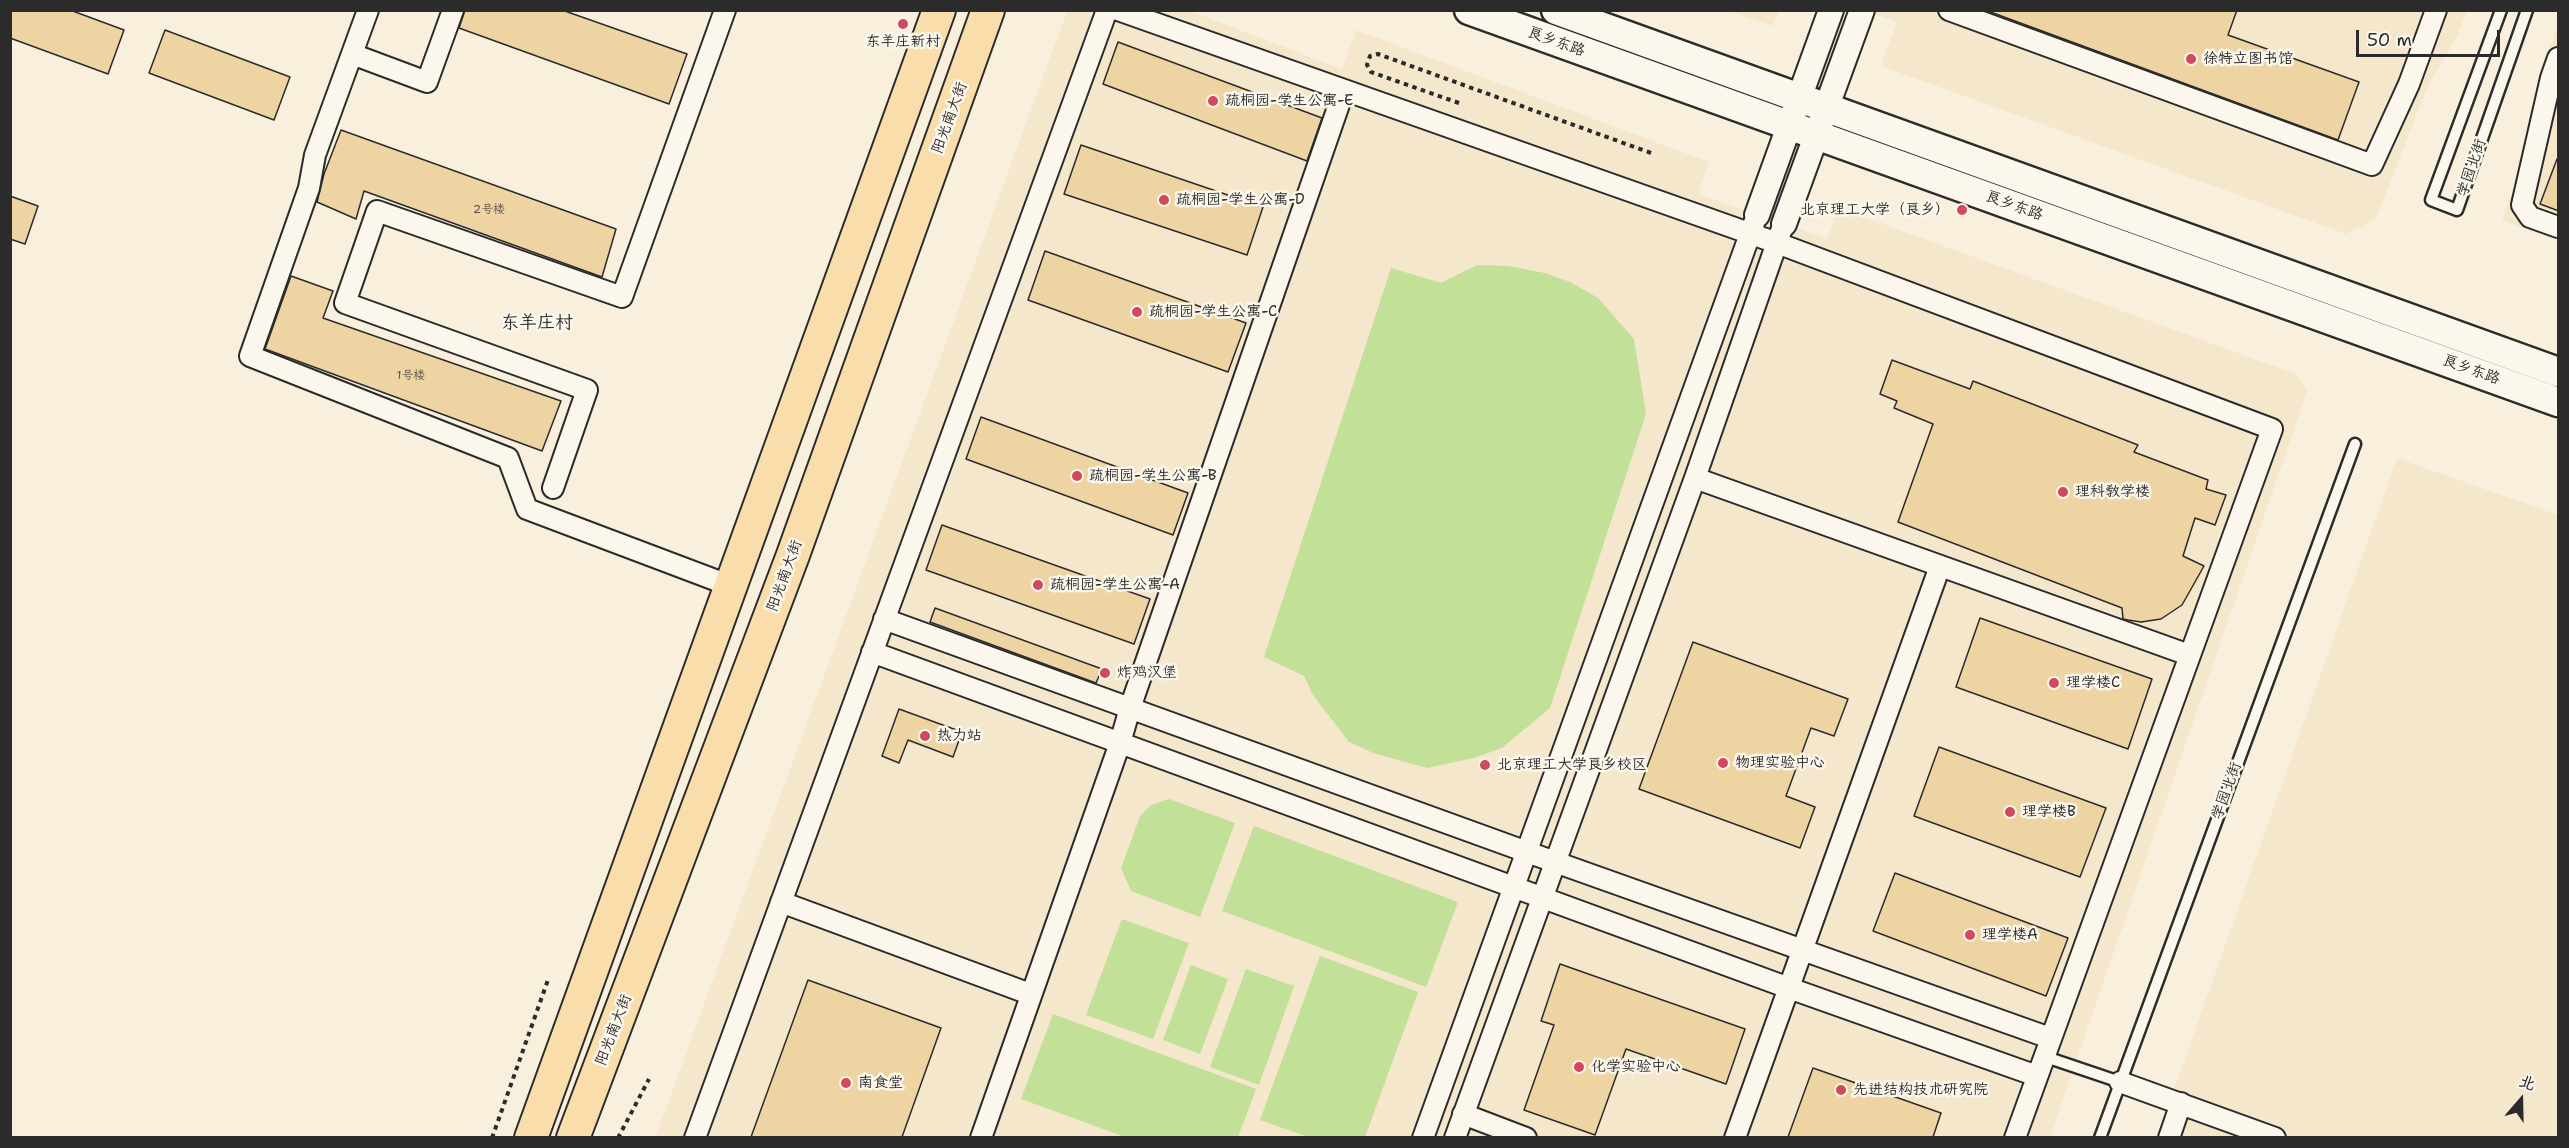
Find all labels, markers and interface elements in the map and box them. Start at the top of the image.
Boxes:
marker: 东羊庄新村 [896,17,910,31]
scale bar [2359,18,2503,56]
street label: 良乡东路 [1525,23,1587,61]
text: 50 m [2367,28,2412,52]
place label: 东羊庄新村 [866,33,940,51]
place label: 徐特立图书馆 [2203,50,2293,68]
marker: 徐特立图书馆 [2184,52,2198,66]
street label: 阳光南大街 [929,80,971,156]
place label: 疏桐园-学生公寓-E [1225,92,1353,110]
marker: 疏桐园-学生公寓-E [1206,94,1220,108]
street label: 学园北街 [2454,137,2490,199]
street label: 良乡东路 [1983,187,2045,225]
place label: 疏桐园-学生公寓-D [1176,191,1305,209]
marker: 疏桐园-学生公寓-D [1157,193,1171,207]
place label: 北京理工大学（良乡） [1800,201,1950,219]
house number: 2号楼 [473,203,505,217]
marker: 北京理工大学（良乡） [1955,203,1969,217]
place label: 疏桐园-学生公寓-C [1149,303,1277,321]
marker: 疏桐园-学生公寓-C [1130,305,1144,319]
district label: 东羊庄村 [501,312,573,334]
street label: 良乡东路 [2440,351,2502,389]
house number: 1号楼 [396,369,426,383]
place label: 疏桐园-学生公寓-B [1089,467,1217,485]
marker: 疏桐园-学生公寓-B [1070,469,1084,483]
place label: 理科教学楼 [2075,483,2150,501]
marker: 理科教学楼 [2056,485,2070,499]
street label: 阳光南大街 [764,538,806,614]
place label: 疏桐园-学生公寓-A [1050,576,1180,594]
marker: 疏桐园-学生公寓-A [1031,578,1045,592]
place label: 炸鸡汉堡 [1117,664,1177,682]
marker: 炸鸡汉堡 [1098,666,1112,680]
place label: 理学楼C [2066,674,2120,692]
marker: 理学楼C [2047,676,2061,690]
place label: 热力站 [937,727,982,745]
marker: 热力站 [918,729,932,743]
place label: 物理实验中心 [1735,754,1825,772]
place label: 北京理工大学良乡校区 [1497,756,1647,774]
marker: 物理实验中心 [1716,756,1730,770]
marker: 北京理工大学良乡校区 [1478,758,1492,772]
street label: 学园北街 [2208,760,2246,822]
place label: 理学楼B [2022,803,2076,821]
marker: 理学楼B [2003,805,2017,819]
place label: 理学楼A [1982,926,2038,944]
marker: 理学楼A [1963,928,1977,942]
street label: 阳光南大街 [592,992,636,1068]
place label: 化学实验中心 [1591,1058,1681,1076]
marker: 化学实验中心 [1572,1060,1586,1074]
north arrow [2491,1070,2551,1130]
text: 北 [2516,1070,2538,1095]
place label: 南食堂 [858,1074,903,1092]
marker: 南食堂 [839,1076,853,1090]
place label: 先进结构技术研究院 [1853,1081,1988,1099]
marker: 先进结构技术研究院 [1834,1083,1848,1097]

